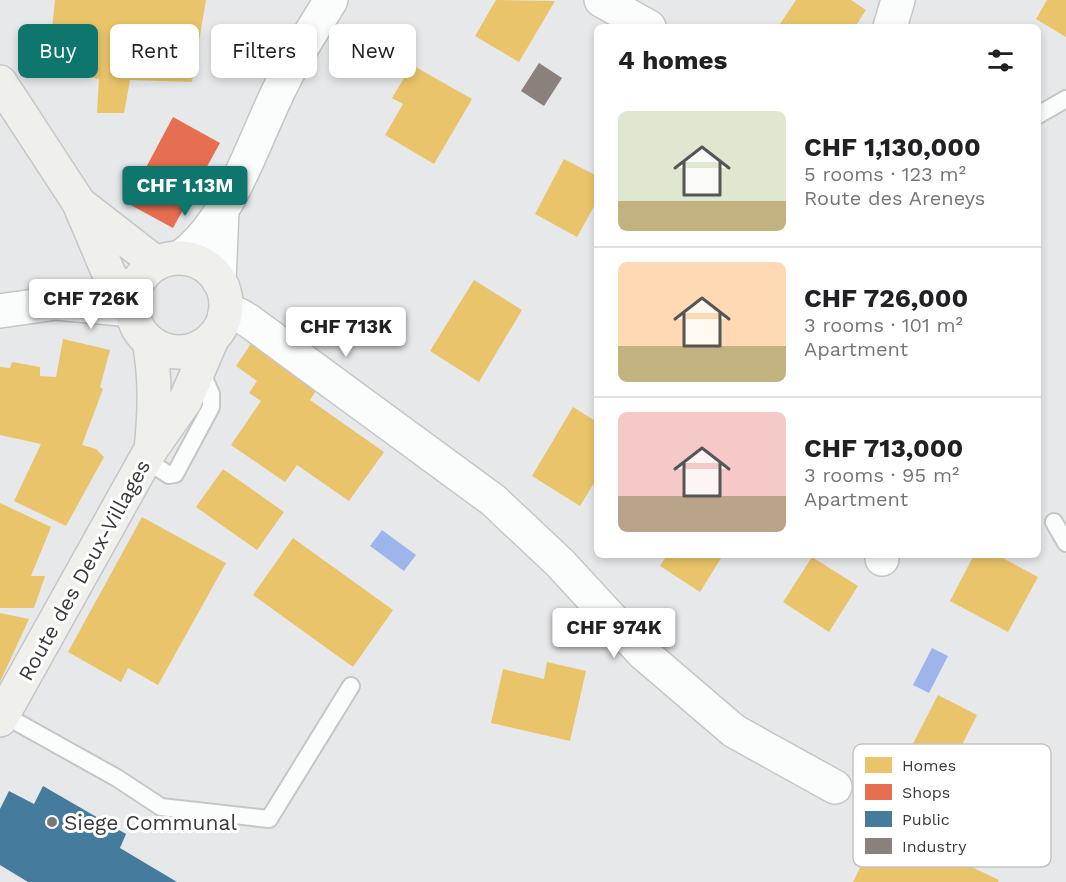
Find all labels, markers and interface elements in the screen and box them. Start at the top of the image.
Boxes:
chip: Buy [18,24,98,78]
chip: Rent [110,24,199,78]
chip: Filters [211,24,317,78]
chip: New [329,24,416,78]
icon: filters [984,44,1017,77]
text: 4 homes [618,45,727,75]
text: CHF 1,130,000 [804,132,981,162]
icon: home [666,135,738,207]
text: 5 rooms · 123 m² [804,162,966,186]
pin: CHF 1.13M [116,166,254,217]
text: CHF 1.13M [136,173,234,197]
text: Route des Areneys [804,186,985,210]
pin: CHF 726K [29,279,153,330]
text: CHF 726,000 [804,283,968,313]
text: CHF 726K [43,286,139,310]
icon: home [666,286,738,358]
pin: CHF 713K [284,307,408,358]
text: 3 rooms · 101 m² [804,313,963,337]
text: CHF 713K [300,314,392,338]
text: Apartment [804,337,908,361]
text: CHF 713,000 [804,433,963,463]
icon: home [666,436,738,508]
street label: Route des Deux-Villages [13,455,155,685]
text: 3 rooms · 95 m² [804,463,959,487]
text: Apartment [804,487,908,511]
pin: CHF 974K [552,608,676,659]
text: CHF 974K [566,615,662,639]
legend [853,744,1051,867]
text: Homes [902,756,956,775]
text: Shops [902,783,950,802]
place label: Siege Communal [64,810,237,835]
text: Public [902,810,950,829]
marker: Siege Communal [45,815,59,829]
text: Industry [902,837,967,856]

